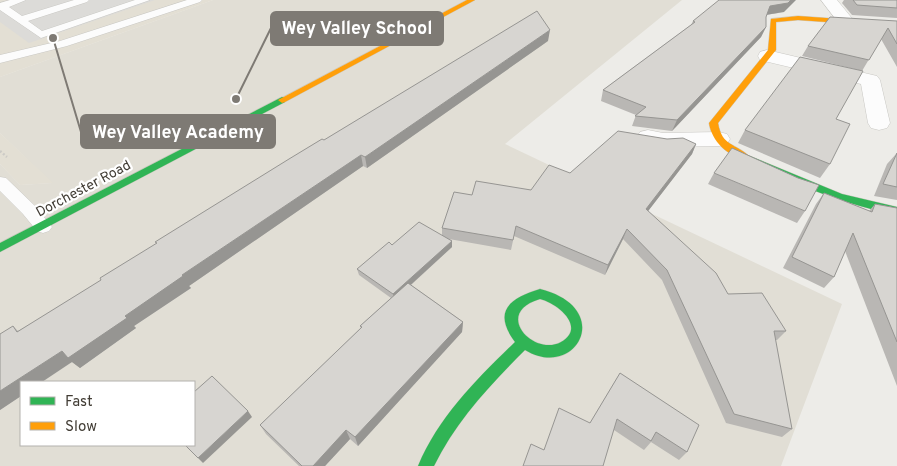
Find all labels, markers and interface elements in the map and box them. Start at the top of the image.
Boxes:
callout: Wey Valley School [271,12,443,45]
text: Wey Valley School [282,18,432,41]
callout: Wey Valley Academy [81,115,275,148]
text: Wey Valley Academy [92,122,264,145]
street label: Dorchester Road [33,157,134,222]
legend [20,381,195,446]
text: Fast [65,393,93,412]
text: Slow [65,418,97,437]

